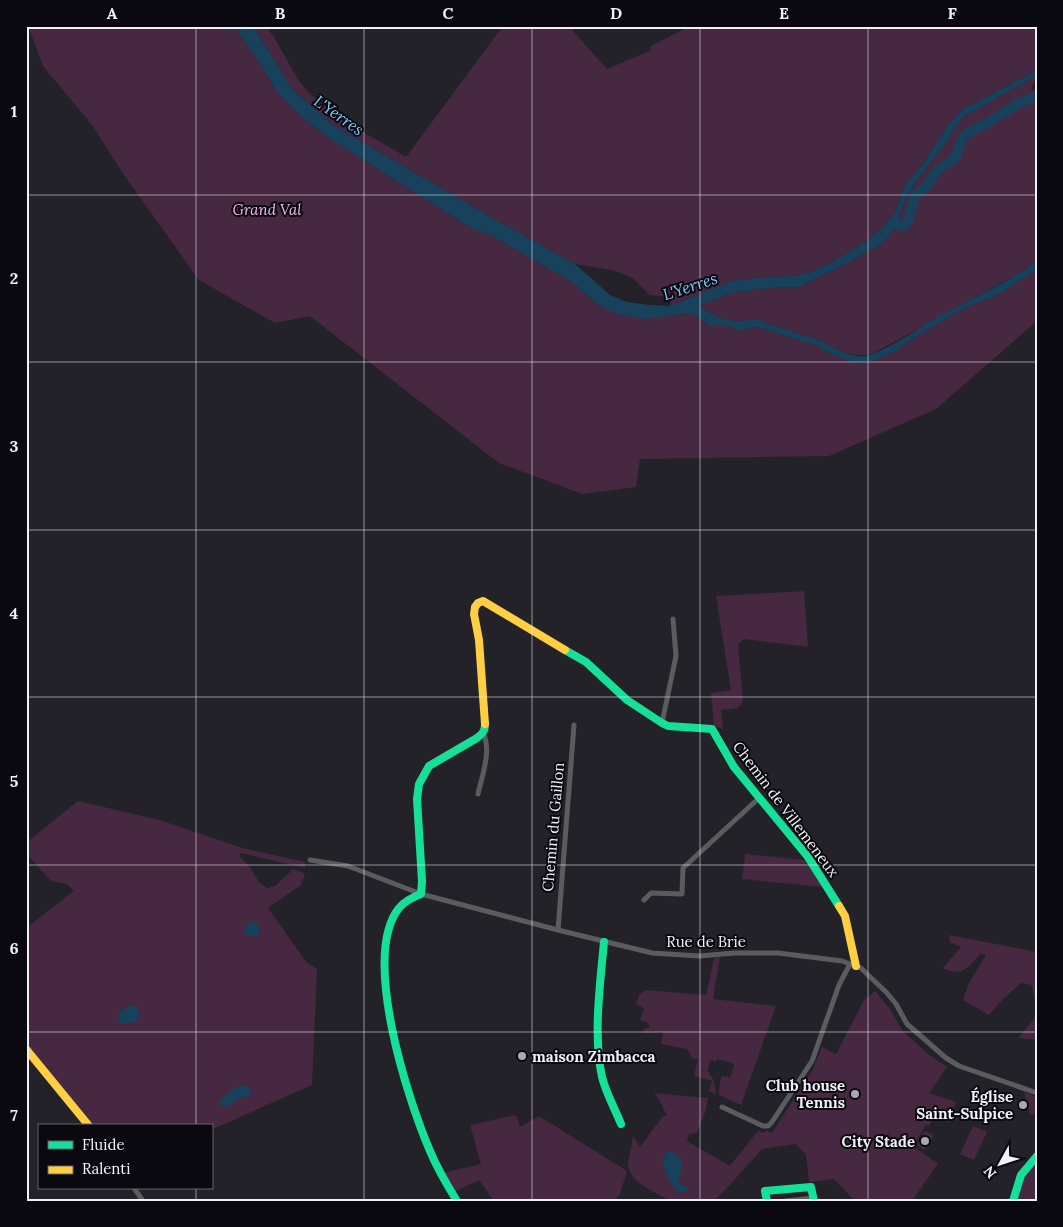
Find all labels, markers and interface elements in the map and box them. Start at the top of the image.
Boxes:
text: A [107,3,118,23]
text: B [275,3,286,23]
text: C [442,3,454,23]
text: D [610,3,622,23]
text: E [779,3,789,23]
text: F [947,3,957,23]
water label: L'Yerres [310,91,368,139]
text: 1 [11,101,17,121]
park label: Grand Val [232,200,302,219]
text: 2 [10,268,18,288]
water label: L'Yerres [660,268,720,304]
text: 3 [10,436,19,456]
text: 4 [10,603,19,623]
street label: Chemin de Villemeneux [729,737,843,881]
street label: Chemin du Gaillon [538,762,568,892]
text: 5 [10,771,19,791]
street label: Rue de Brie [666,932,746,951]
text: 6 [9,938,19,958]
place label: maison Zimbacca [532,1047,655,1066]
marker: maison Zimbacca [516,1050,528,1062]
place label: Club house Tennis [766,1076,845,1112]
place label: Église Saint-Sulpice [916,1087,1013,1123]
marker: Club house Tennis [849,1088,861,1100]
marker: Église Saint-Sulpice [1017,1099,1029,1111]
text: 7 [10,1105,18,1125]
legend [38,1124,212,1190]
place label: City Stade [841,1132,915,1151]
text: Fluide [82,1135,125,1154]
marker: City Stade [919,1135,931,1147]
north arrow [976,1140,1026,1190]
text: Ralenti [82,1159,130,1178]
text: N [980,1162,1000,1182]

